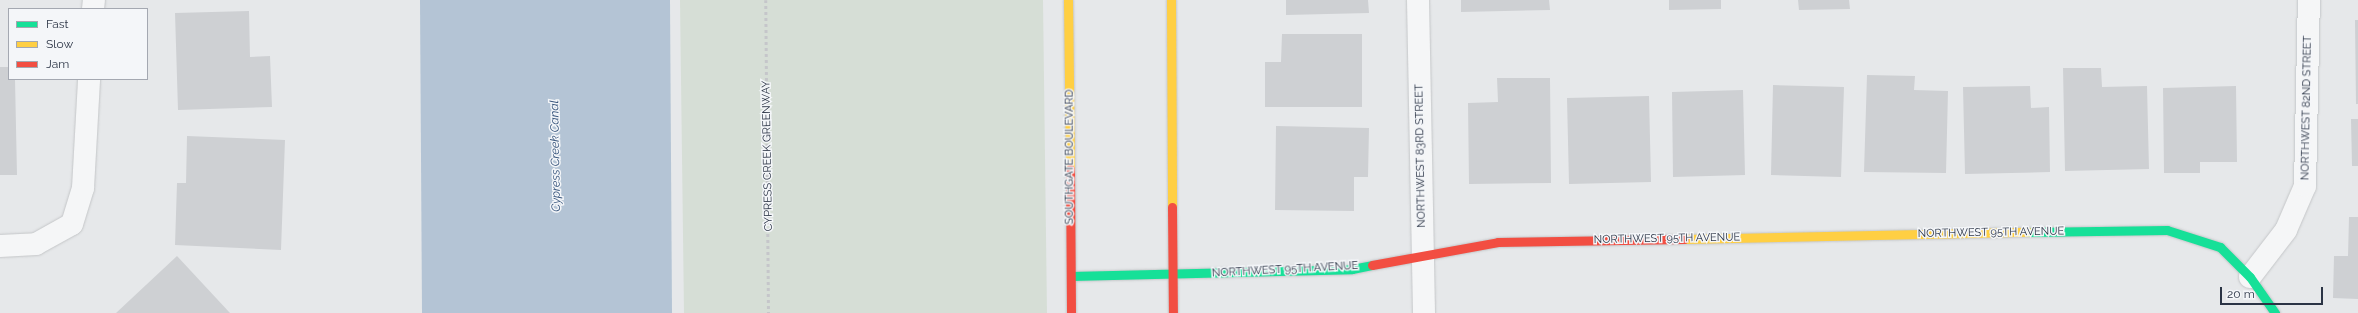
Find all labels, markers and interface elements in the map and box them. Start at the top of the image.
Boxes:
legend [8,8,148,80]
text: Fast [46,17,69,31]
street label: NORTHWEST 82ND STREET [2299,35,2315,181]
text: Slow [46,37,73,51]
text: Jam [46,57,69,71]
street label: CYPRESS CREEK GREENWAY [760,80,776,232]
street label: NORTHWEST 83RD STREET [1413,84,1429,228]
street label: SOUTHGATE BOULEVARD [1063,89,1077,225]
water label: Cypress Creek Canal [548,100,564,212]
street label: NORTHWEST 95TH AVENUE [1917,225,2065,241]
street label: NORTHWEST 95TH AVENUE [1593,231,1741,247]
street label: NORTHWEST 95TH AVENUE [1211,260,1359,280]
scale bar [2222,279,2325,305]
text: 20 m [2227,287,2255,301]

